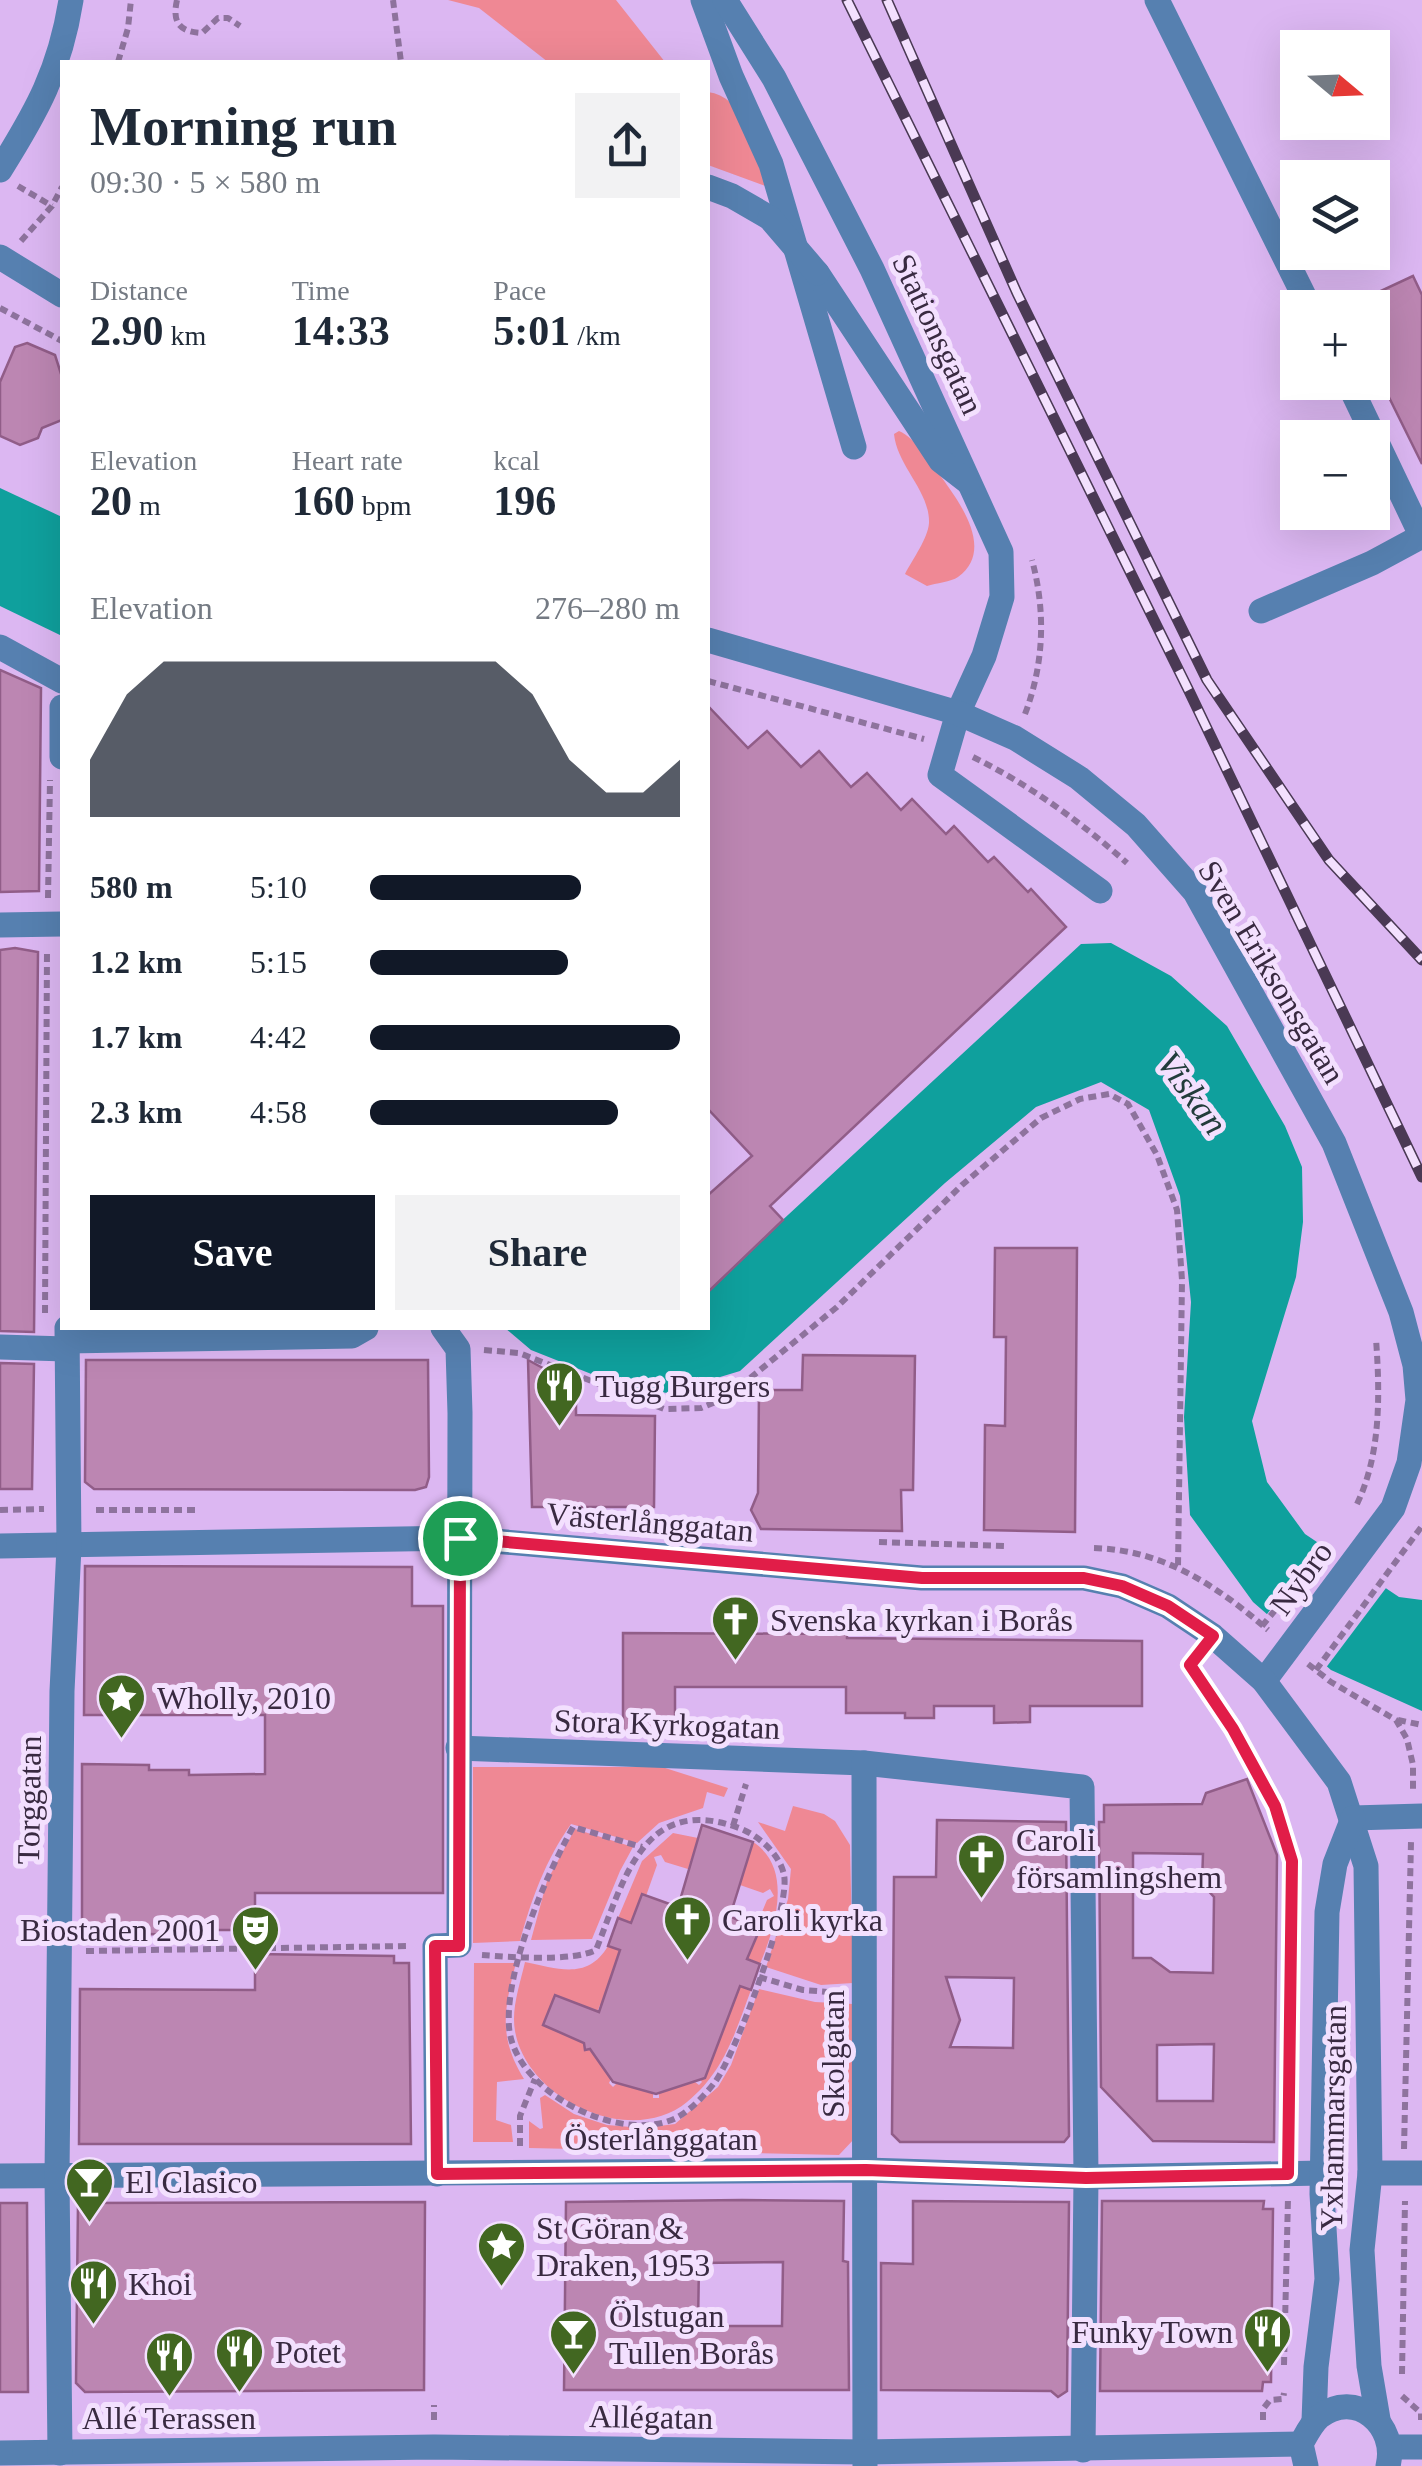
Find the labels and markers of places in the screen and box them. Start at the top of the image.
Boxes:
restaurant icon: Tugg Burgers [534,1360,586,1428]
place label: Tugg Burgers [595,1368,770,1404]
pin [418,1496,503,1581]
church icon: Svenska kyrkan i Borås [709,1594,761,1662]
place label: Svenska kyrkan i Borås [770,1602,1073,1638]
place icon: Wholly, 2010 [96,1672,148,1740]
place label: Wholly, 2010 [157,1680,331,1716]
place label: Caroli församlingshem [1016,1822,1222,1895]
church icon: Caroli församlingshem [955,1832,1007,1900]
church icon: Caroli kyrka [661,1894,713,1962]
place label: Caroli kyrka [722,1902,883,1938]
theatre icon: Biostaden 2001 [229,1904,281,1972]
place label: Biostaden 2001 [20,1912,220,1948]
bar icon: El Clasico [64,2156,116,2224]
place label: El Clasico [125,2164,257,2200]
place label: St Göran & Draken, 1953 [536,2210,710,2283]
place icon: St Göran & Draken, 1953 [475,2220,527,2288]
restaurant icon: Khoi [67,2258,119,2326]
place label: Khoi [128,2266,192,2302]
place label: Ölstugan Tullen Borås [609,2298,774,2371]
restaurant icon: Funky Town [1242,2306,1294,2374]
bar icon: Ölstugan Tullen Borås [548,2308,600,2376]
place label: Funky Town [1071,2314,1233,2350]
restaurant icon: Potet [214,2326,266,2394]
restaurant icon: Allé Terassen [143,2330,195,2398]
place label: Potet [275,2334,341,2370]
place label: Allé Terassen [82,2400,256,2436]

